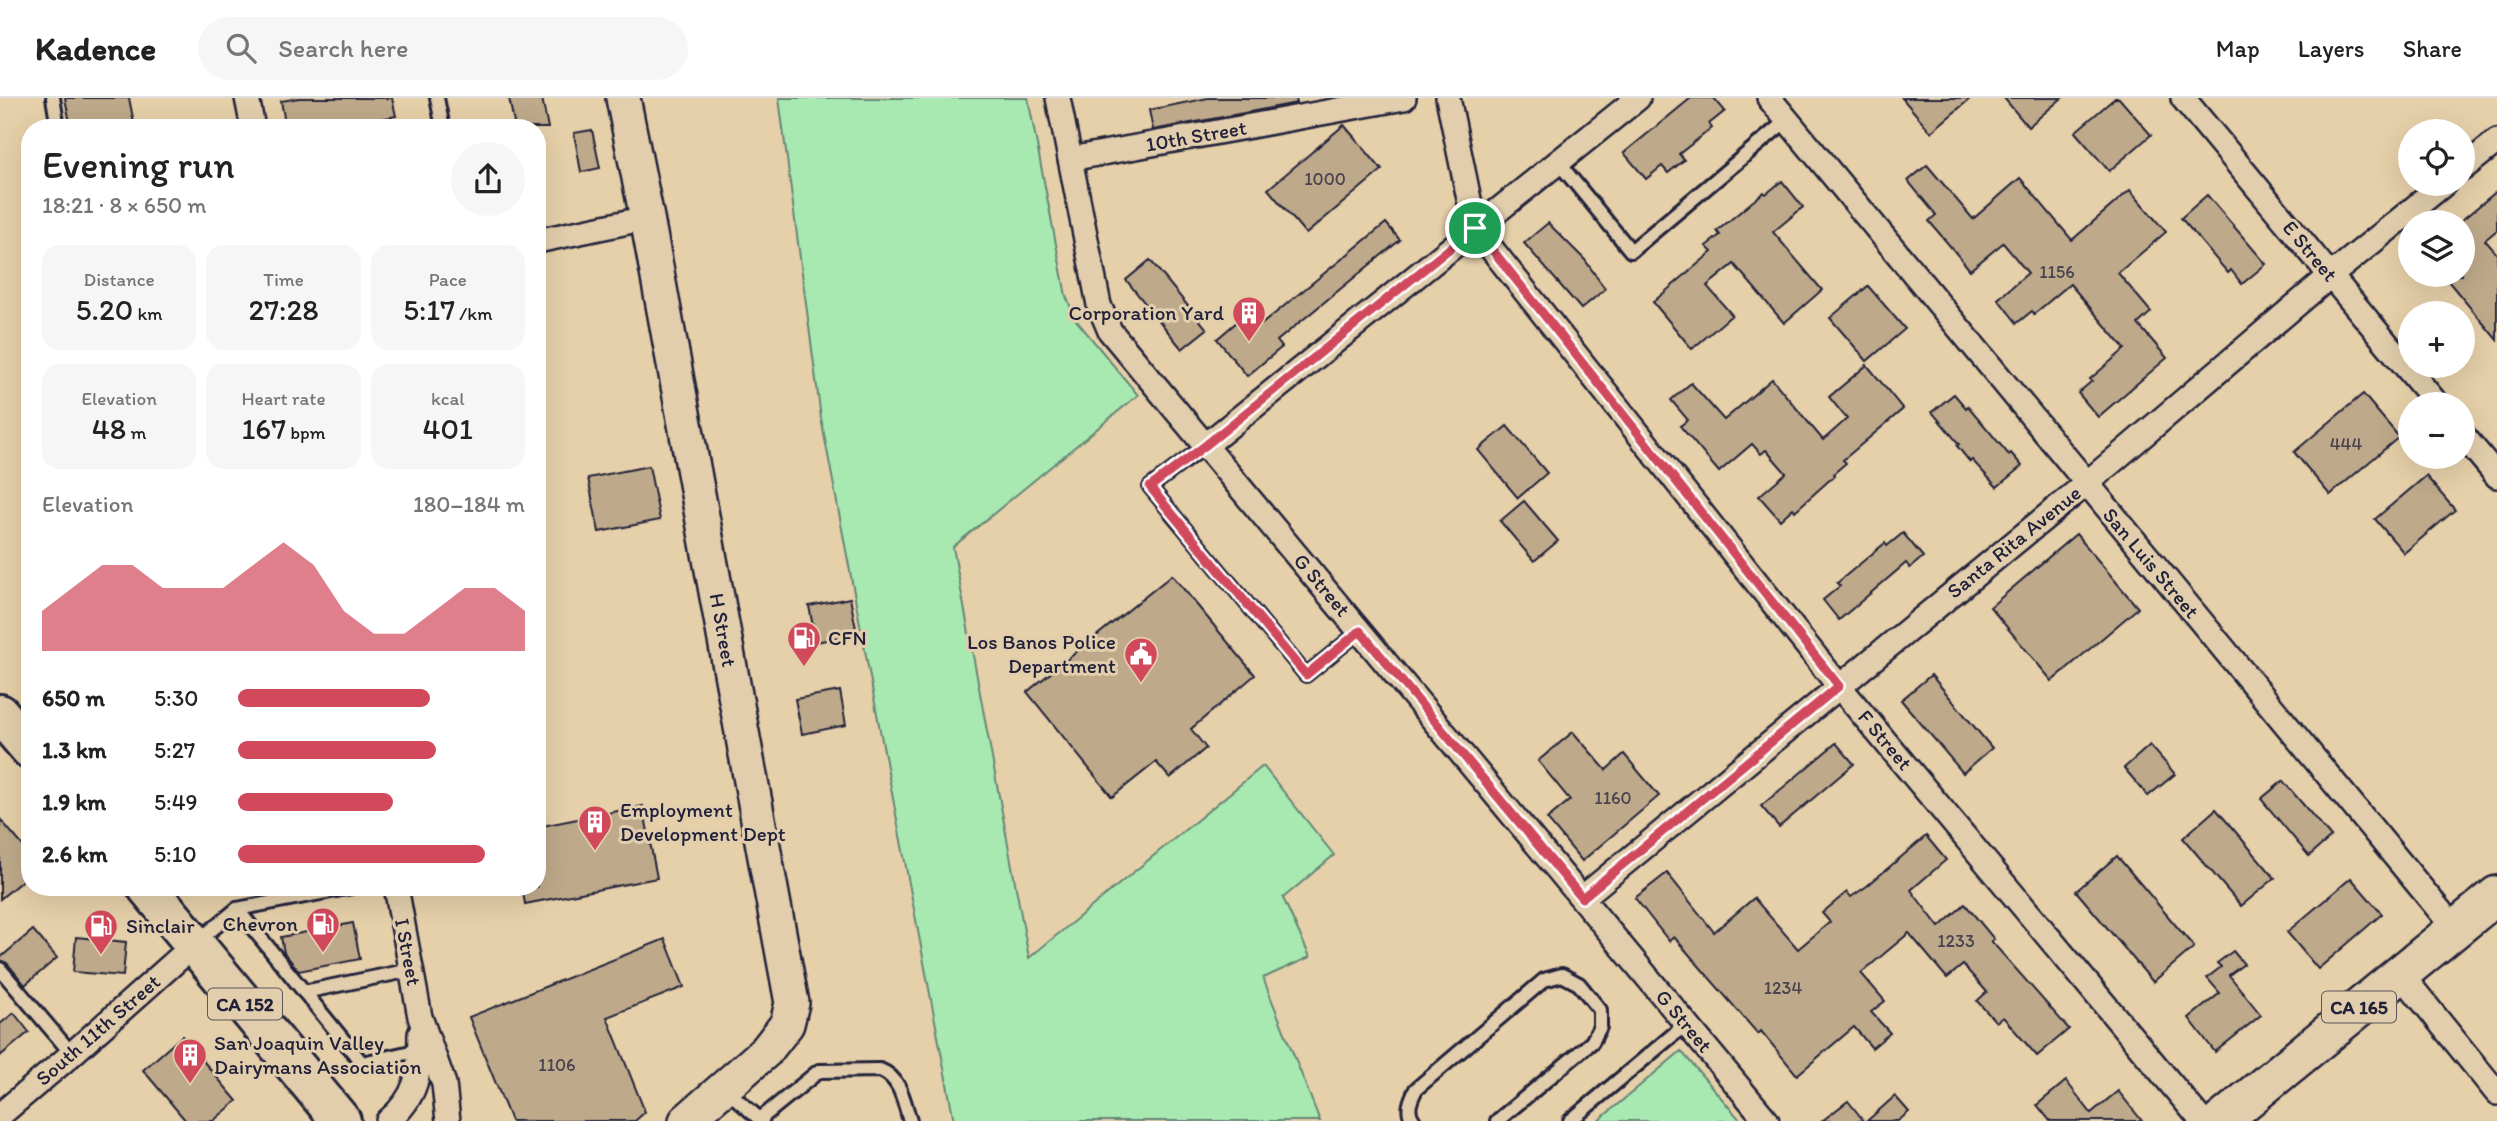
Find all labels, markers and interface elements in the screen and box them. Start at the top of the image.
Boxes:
search box [198,17,688,80]
text: Kadence [35,29,156,68]
icon: search [222,29,260,67]
text: Search here [278,32,409,64]
text: Map [2216,34,2260,63]
text: Layers [2298,34,2365,63]
text: Share [2403,34,2462,63]
street label: 10th Street [1144,114,1248,157]
map controls [2398,119,2475,469]
button: locate [2398,119,2475,196]
text: Evening run [42,142,235,188]
button: share [451,142,525,216]
house number: 1000 [1304,168,1346,190]
text: 18:21 · 8 × 650 m [42,191,207,219]
pin [1445,198,1505,258]
icon: arrive [1456,209,1494,247]
button: layers [2398,210,2475,287]
street label: E Street [2278,215,2343,286]
house number: 1156 [2039,261,2075,283]
text: Distance [84,268,155,291]
text: Time [263,268,304,291]
text: Pace [429,268,467,291]
text: 5.20 [76,291,133,328]
text: 27:28 [248,291,319,328]
text: 5:17 [403,291,455,328]
building icon: Corporation Yard [1230,294,1268,343]
place label: Corporation Yard [1069,300,1224,325]
button: + [2398,301,2475,378]
text: km [133,302,163,325]
text: /km [455,302,492,325]
text: Elevation [81,387,157,410]
text: Heart rate [241,387,326,410]
text: kcal [431,387,465,410]
button: − [2398,392,2475,469]
text: 48 [92,410,126,447]
text: 167 [241,410,286,447]
text: 401 [423,410,473,447]
text: m [126,421,147,444]
text: bpm [286,421,326,444]
house number: 444 [2330,433,2362,455]
street label: Santa Rita Avenue [1942,480,2086,603]
text: Elevation [42,490,133,518]
text: 180–184 m [413,490,525,518]
street label: San Luis Street [2098,502,2205,623]
street label: G Street [1289,548,1356,621]
street label: H Street [705,591,742,669]
fuel station icon: CFN [785,619,823,668]
place label: CFN [828,625,867,650]
place label: Los Banos Police Department [967,629,1116,678]
public building icon: Los Banos Police Department [1122,635,1160,684]
text: 650 m [42,684,105,712]
text: 5:30 [154,684,198,712]
street label: F Street [1853,704,1918,775]
text: 1.3 km [42,736,106,764]
text: 5:27 [154,736,195,764]
house number: 1160 [1594,787,1632,809]
text: 1.9 km [42,788,106,816]
text: 5:49 [154,788,198,816]
place label: Employment Development Dept [620,797,786,846]
building icon: Employment Development Dept [576,803,614,852]
text: 2.6 km [42,840,108,868]
text: 5:10 [154,840,197,868]
fuel station icon: Chevron [304,905,342,954]
fuel station icon: Sinclair [82,907,120,956]
place label: Chevron [223,911,298,936]
place label: Sinclair [126,913,195,938]
street label: I Street [390,916,427,988]
house number: 1233 [1937,930,1975,952]
street label: South 11th Street [30,969,165,1090]
house number: 1234 [1764,977,1802,999]
street label: G Street [1651,984,1718,1057]
road number: CA 152 [208,988,282,1020]
road number: CA 165 [2322,992,2396,1023]
place label: San Joaquin Valley Dairymans Association [214,1030,422,1079]
building icon: San Joaquin Valley Dairymans Association [171,1036,209,1085]
house number: 1106 [538,1054,576,1076]

